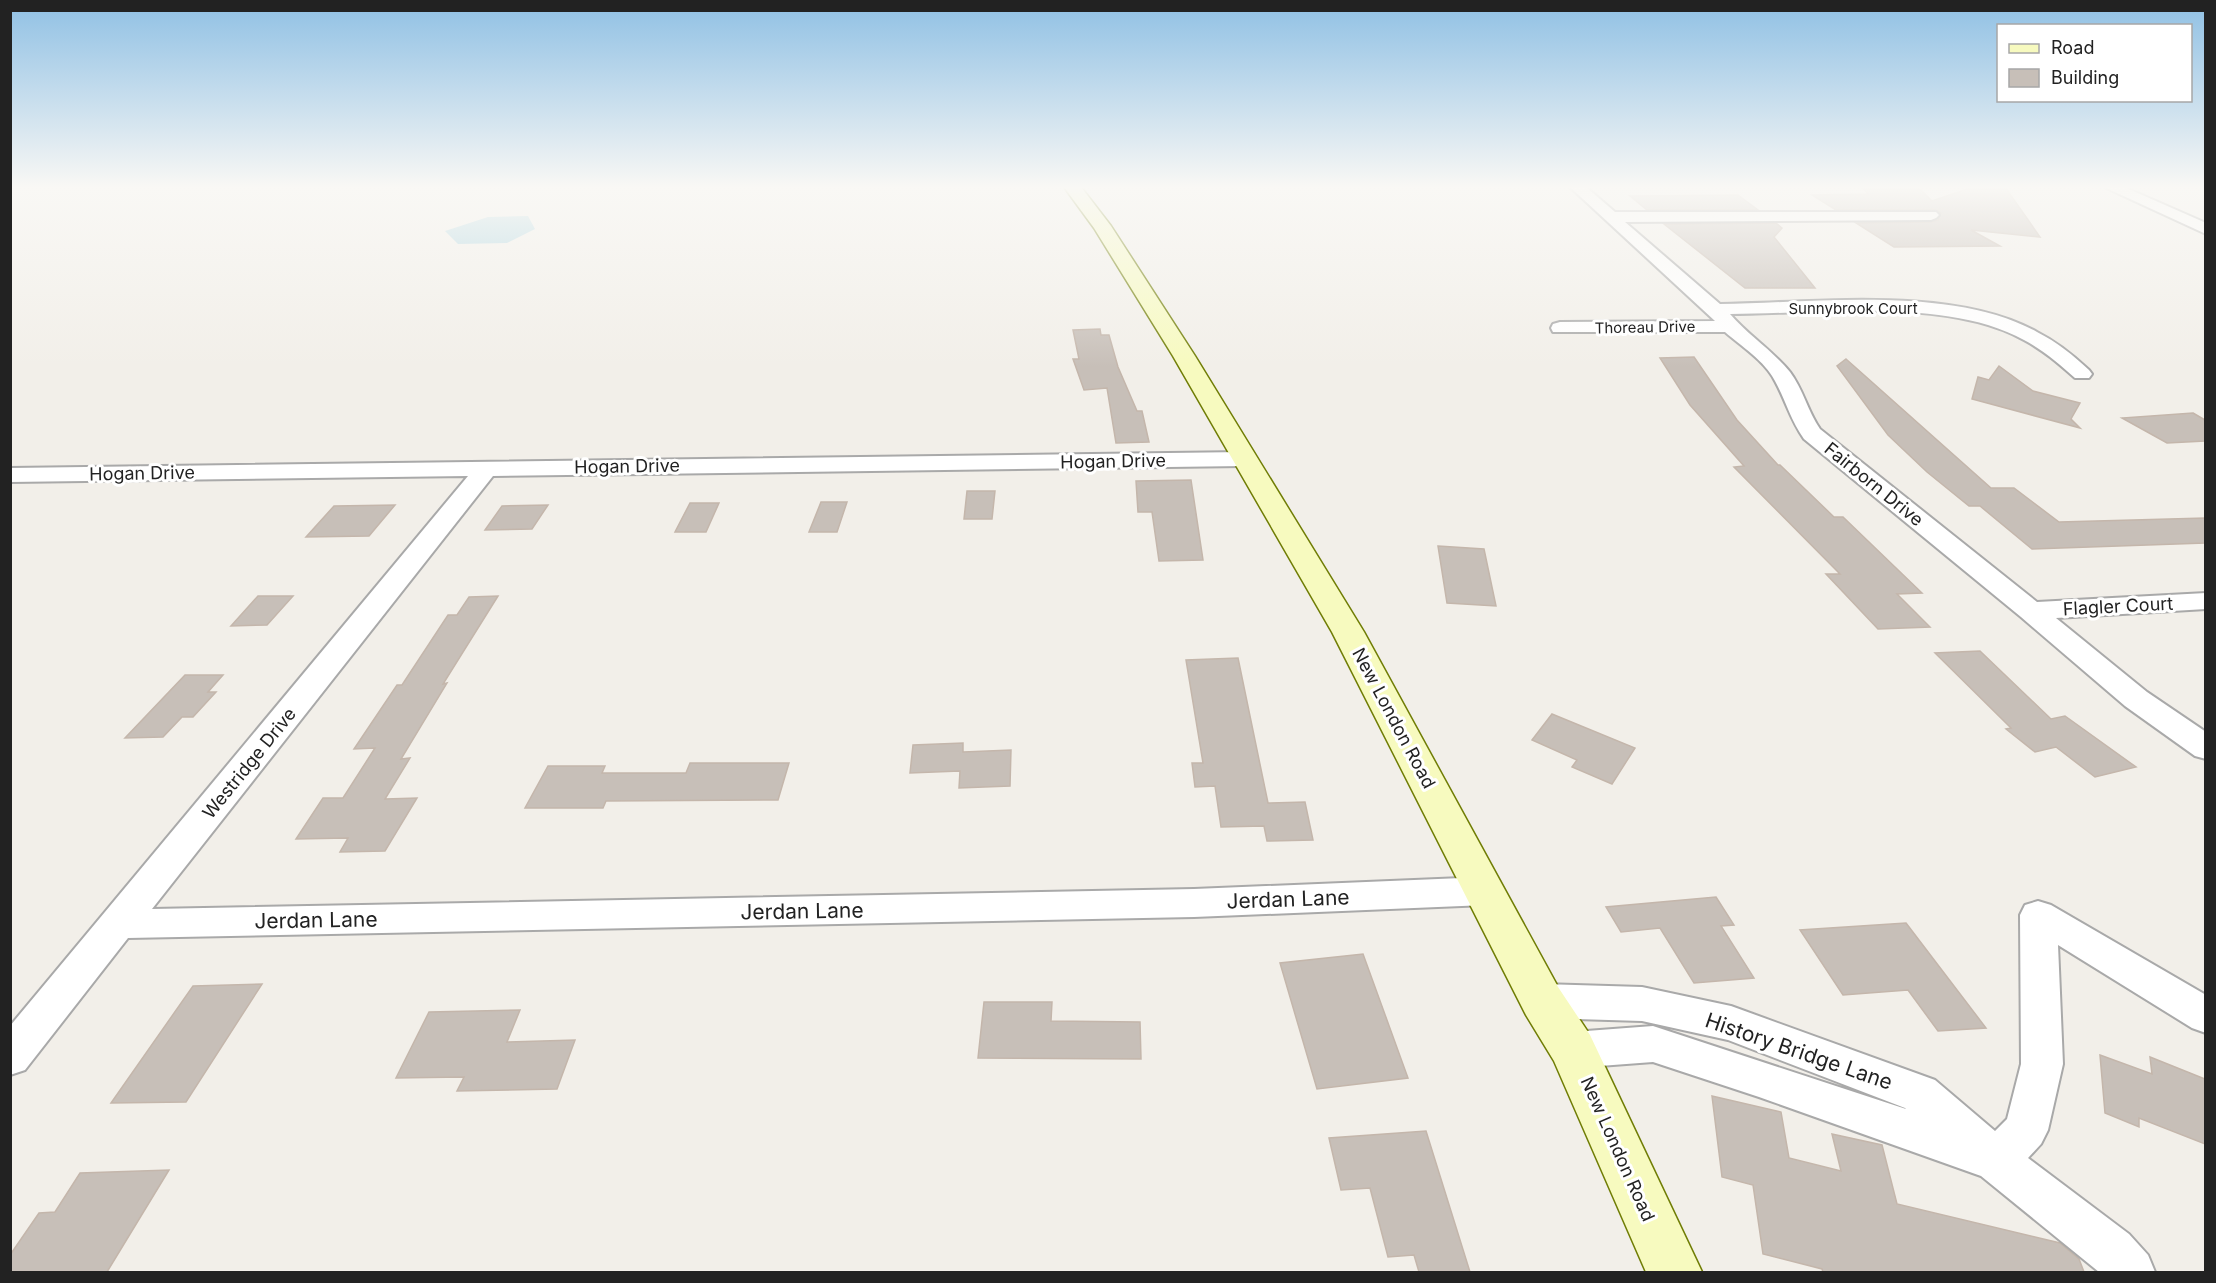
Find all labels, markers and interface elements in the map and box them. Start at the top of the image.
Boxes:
legend [1997,24,2192,102]
text: Road [2051,37,2094,58]
text: Building [2051,67,2119,88]
street label: Sunnybrook Court [1788,299,1918,318]
street label: Thoreau Drive [1595,317,1695,337]
street label: Fairborn Drive [1820,438,1928,530]
street label: Hogan Drive [1060,450,1166,472]
street label: Hogan Drive [574,455,680,477]
street label: Hogan Drive [89,462,195,484]
street label: Flagler Court [2062,593,2174,619]
street label: New London Road [1348,644,1440,792]
street label: Westridge Drive [198,703,300,823]
street label: Jerdan Lane [1226,884,1350,914]
street label: Jerdan Lane [740,897,864,925]
street label: Jerdan Lane [254,906,378,934]
street label: History Bridge Lane [1702,1007,1896,1095]
street label: New London Road [1577,1073,1659,1225]

